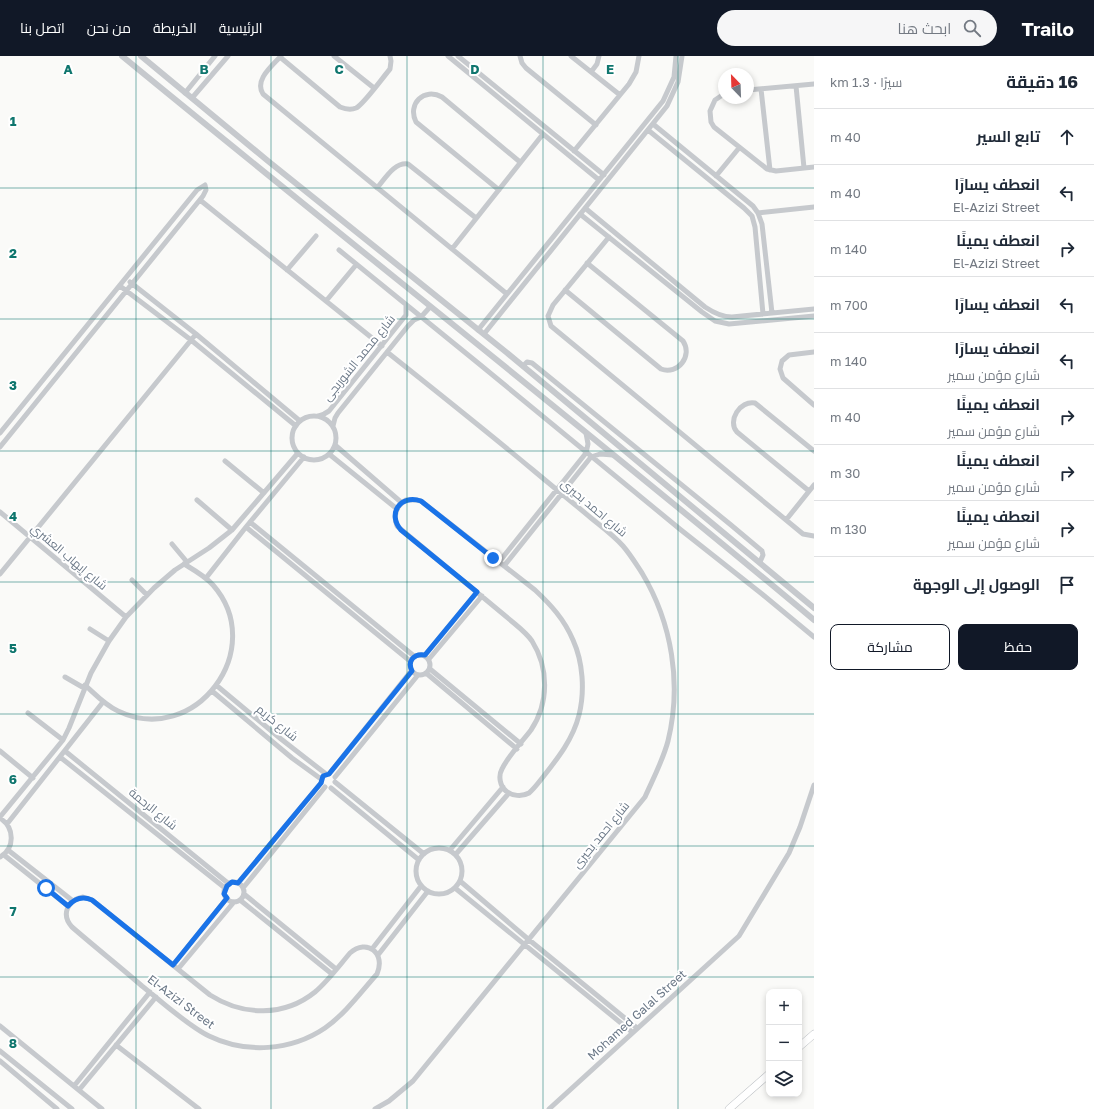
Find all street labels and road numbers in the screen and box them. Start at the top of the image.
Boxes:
street label: شارع محمد الشوربجى [319,311,399,404]
street label: شارع احمد بحيرى [557,476,631,541]
street label: شارع إيهاب العشري [26,520,111,595]
street label: شارع كريم [253,701,301,745]
street label: شارع الرحمة [125,785,181,834]
street label: شارع احمد بحيرى [569,798,633,872]
street label: Mohamed Galal Street [584,966,689,1063]
street label: El-Azizi Street [145,971,218,1032]

